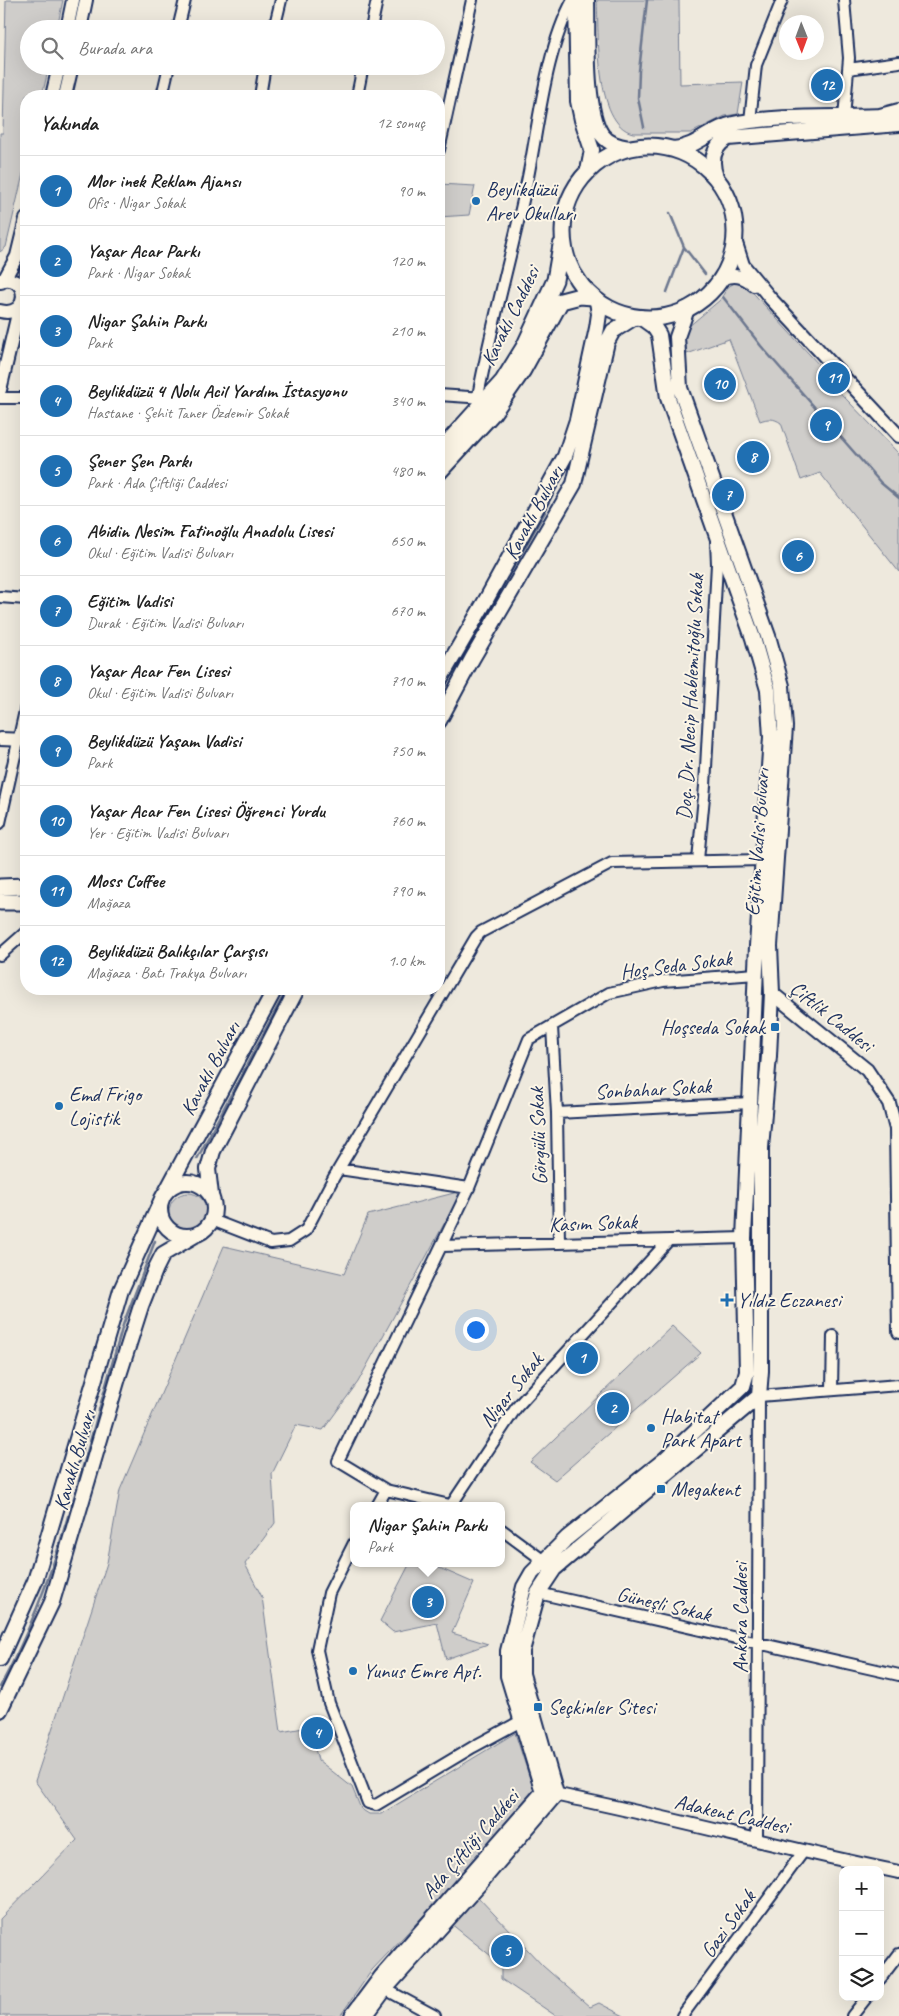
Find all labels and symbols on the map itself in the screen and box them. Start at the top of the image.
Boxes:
north arrow [779,15,824,60]
pin: 12 [811,66,843,104]
place label: Beylikdüzü Arev Okulları [486,176,577,226]
marker: Beylikdüzü Arev Okulları [470,195,482,207]
street label: Kavaklı Caddesi [475,259,547,370]
pin: 11 [818,359,850,397]
pin: 10 [704,365,736,403]
pin: 9 [810,406,842,444]
pin: 8 [737,438,769,476]
street label: Kavaklı Bulvarı [497,459,569,564]
pin: 7 [712,476,744,514]
pin: 6 [782,537,814,575]
street label: Doç. Dr. Necip Hablemitoğlu Sokak [671,572,709,821]
street label: Eğitim Vadisi Bulvarı [739,766,775,917]
street label: Hoş Seda Sokak [619,945,734,985]
street label: Çiftlik Caddesi [785,975,881,1059]
place label: Hoşseda Sokak [661,1014,767,1040]
street label: Kavaklı Bulvarı [174,1015,246,1120]
marker: Hoşseda Sokak [769,1021,781,1033]
street label: Sonbahar Sokak [594,1073,713,1105]
place label: Emd Frigo Lojistik [69,1081,144,1131]
street label: Görgülü Sokak [523,1085,553,1185]
marker: Emd Frigo Lojistik [53,1100,65,1112]
street label: Kasım Sokak [549,1208,639,1238]
place label: Yıldız Eczanesi [737,1287,844,1313]
marker: Yıldız Eczanesi [721,1294,733,1306]
your location [463,1317,489,1343]
pin: 1 [566,1339,598,1377]
street label: Nigar Sokak [473,1346,550,1432]
pin: 2 [597,1389,629,1427]
place label: Habitat Park Apart [661,1403,743,1453]
street label: Kavaklı Bulvarı [47,1406,101,1513]
marker: Habitat Park Apart [645,1422,657,1434]
place label: Megakent [671,1476,742,1502]
marker: Megakent [655,1483,667,1495]
street label: Ankara Caddesi [727,1560,753,1673]
street label: Güneşli Sokak [615,1581,715,1628]
pin: 3 [412,1583,444,1621]
place label: Yunus Emre Apt. [363,1658,482,1684]
marker: Yunus Emre Apt. [347,1665,359,1677]
place label: Seçkinler Sitesi [548,1694,658,1720]
marker: Seçkinler Sitesi [532,1701,544,1713]
pin: 4 [301,1714,333,1752]
street label: Ada Çiftliği Caddesi [416,1782,526,1904]
street label: Adakent Caddesi [672,1788,795,1841]
street label: Gazi Sokak [695,1884,762,1963]
pin: 5 [491,1932,523,1970]

